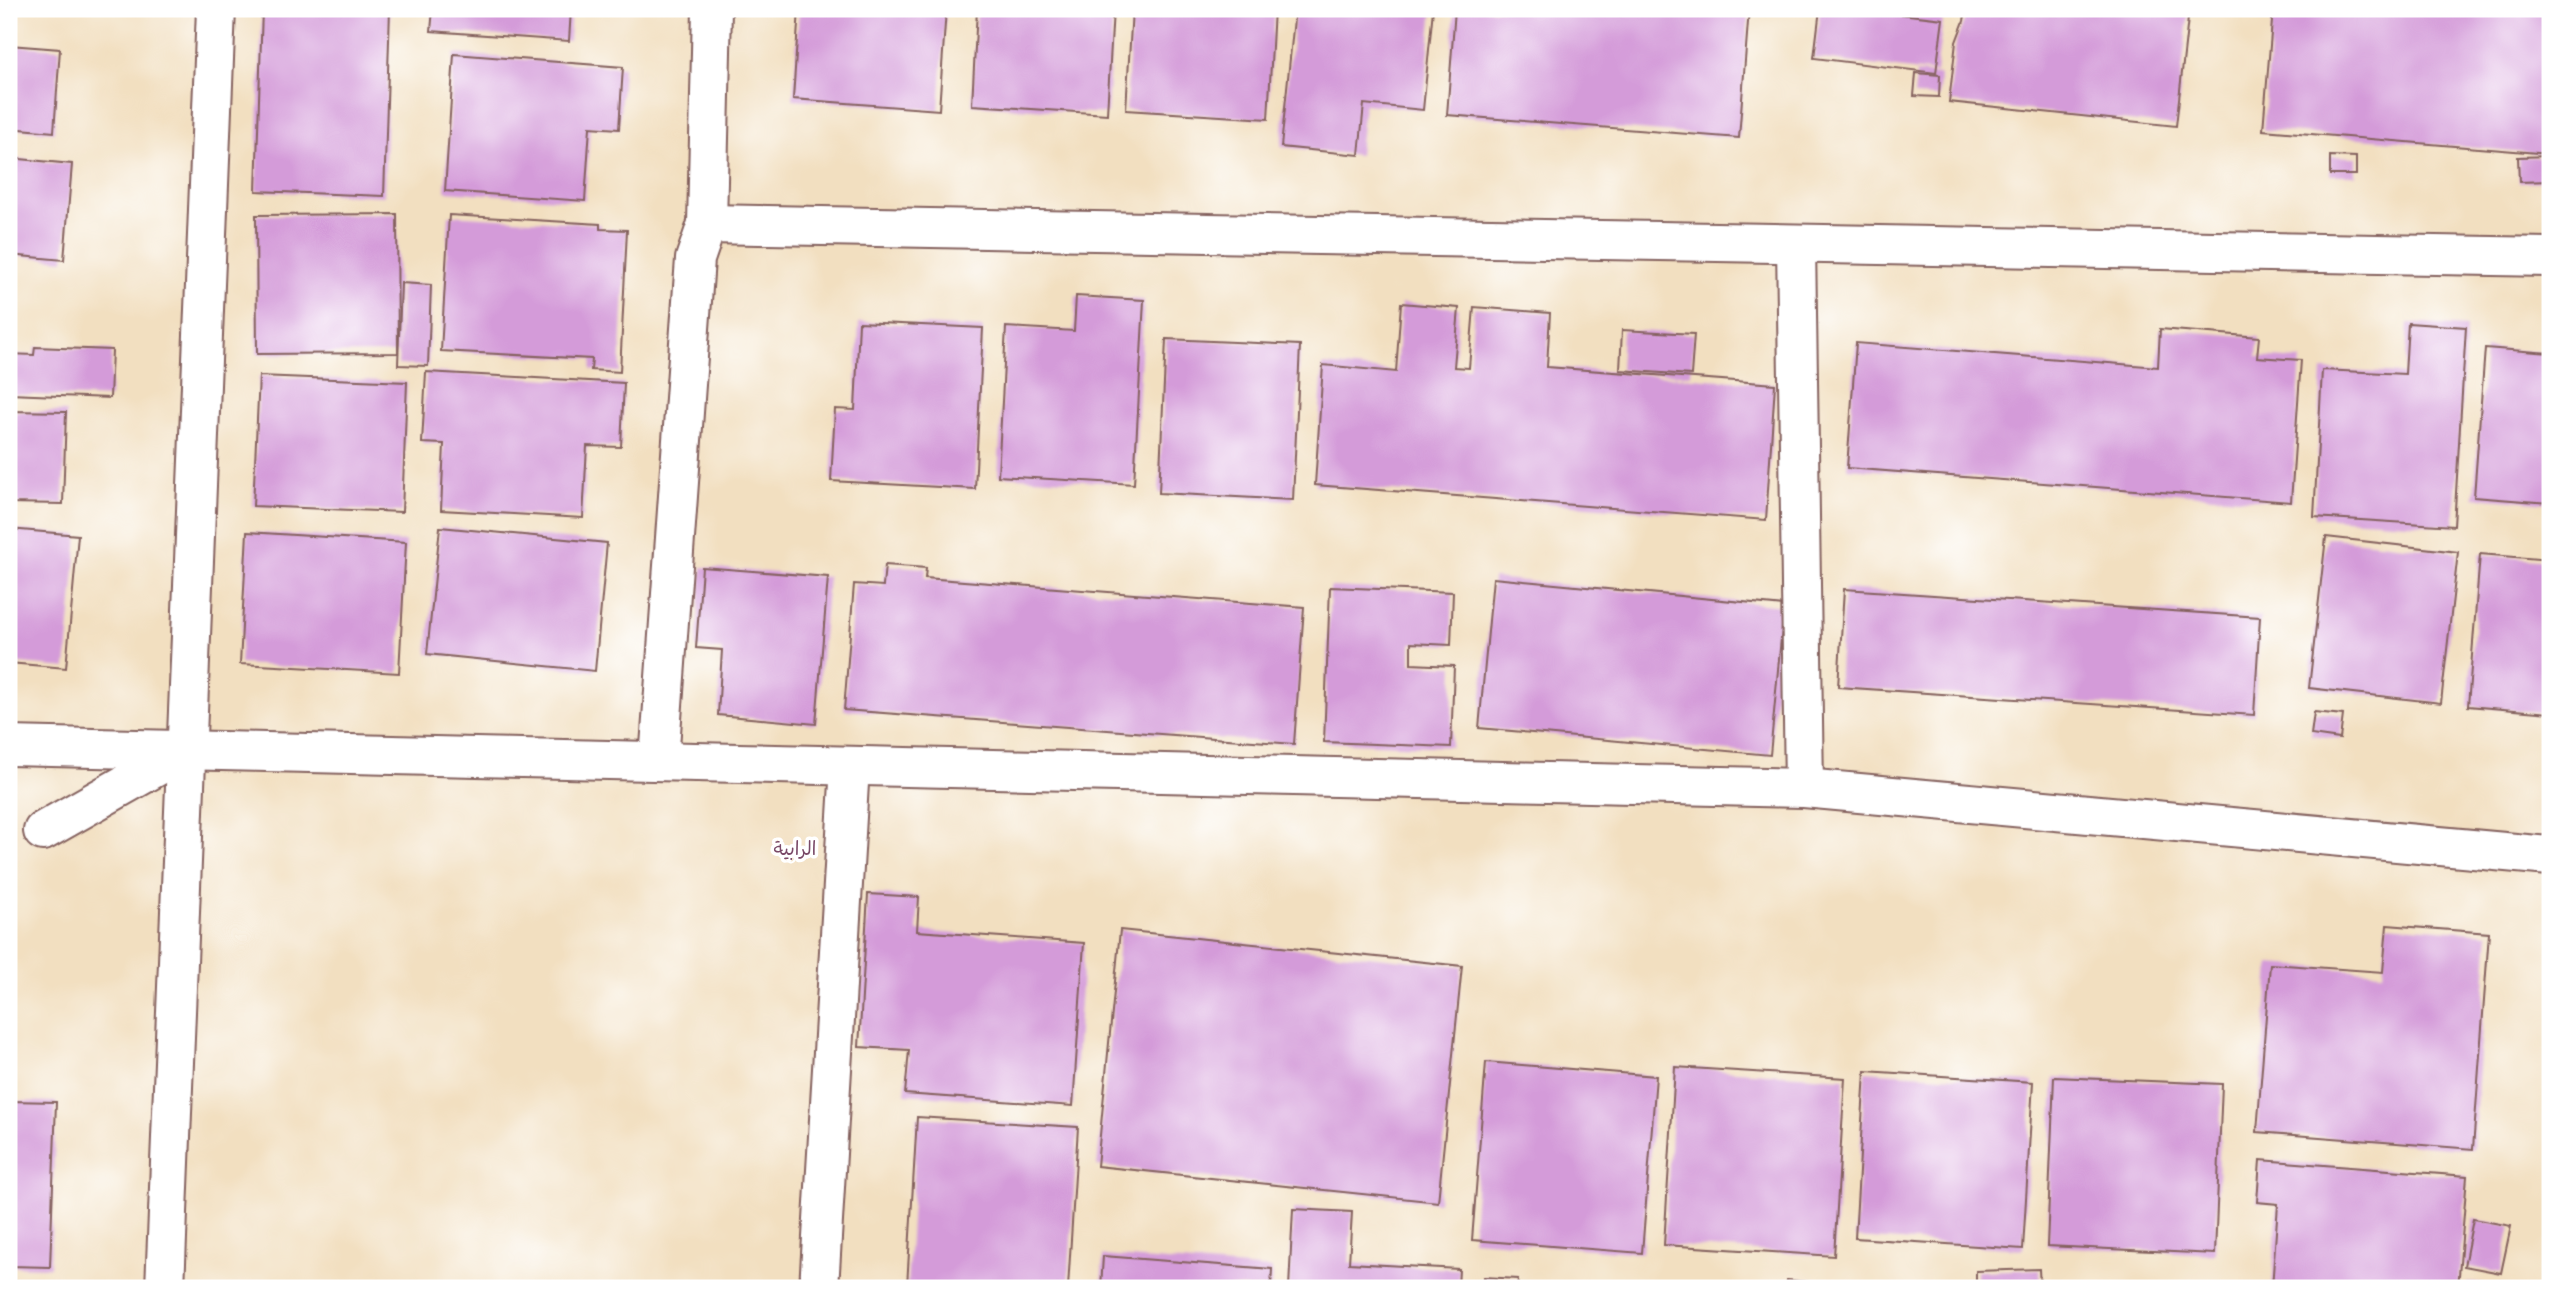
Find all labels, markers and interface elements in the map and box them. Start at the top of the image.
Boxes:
district label: الرابية [774,837,816,861]

